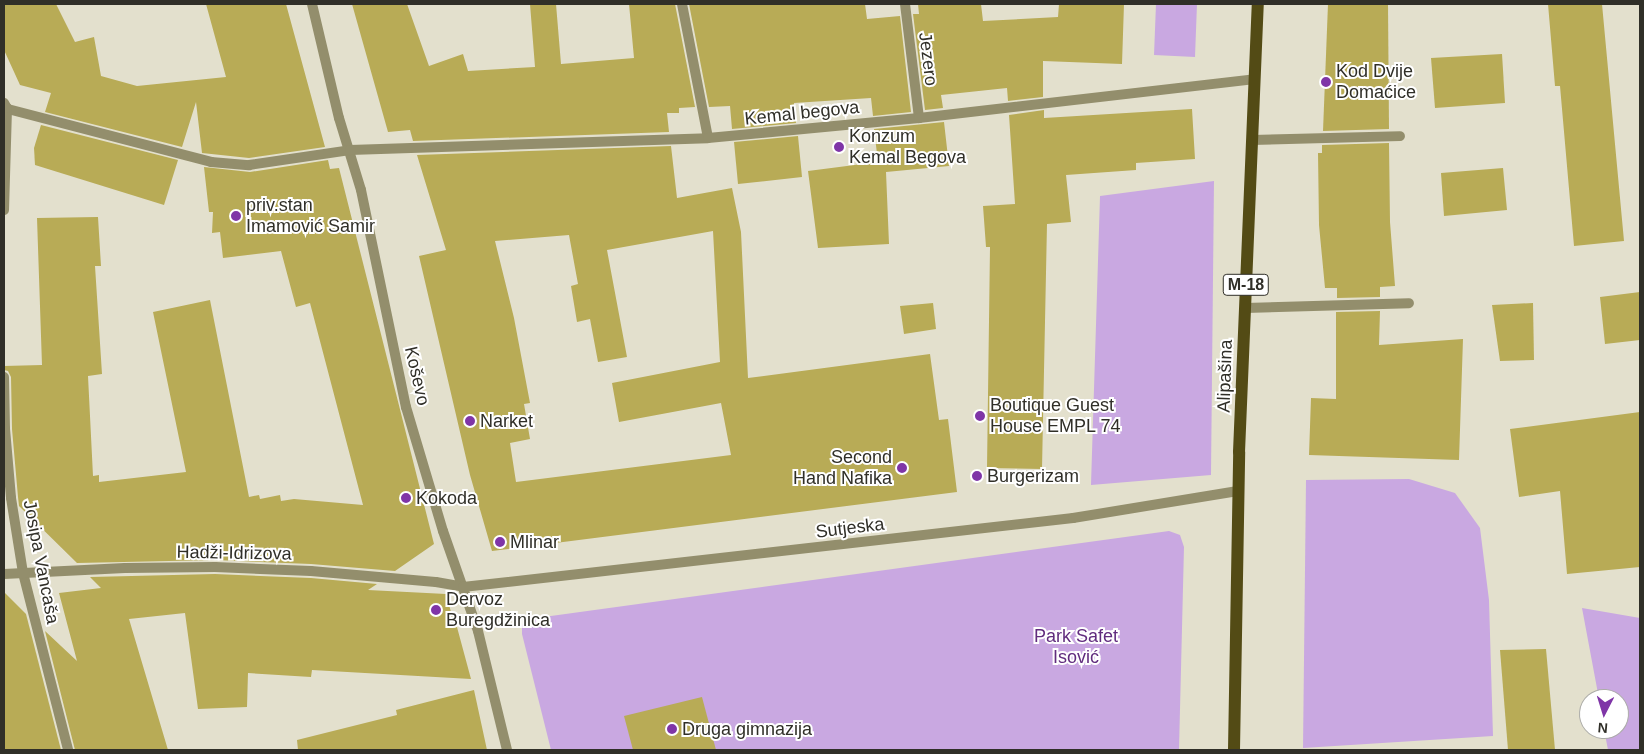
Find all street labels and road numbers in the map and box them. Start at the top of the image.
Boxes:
street label: Jezero [914,31,942,87]
street label: Kemal begova [744,96,860,130]
road number: M-18 [1222,272,1270,298]
street label: Alipašina [1213,339,1237,413]
street label: Koševo [400,344,434,408]
street label: Josipa Vancaša [18,498,64,626]
street label: Sutjeska [814,513,886,543]
street label: Hadži-Idrizova [176,541,292,565]

